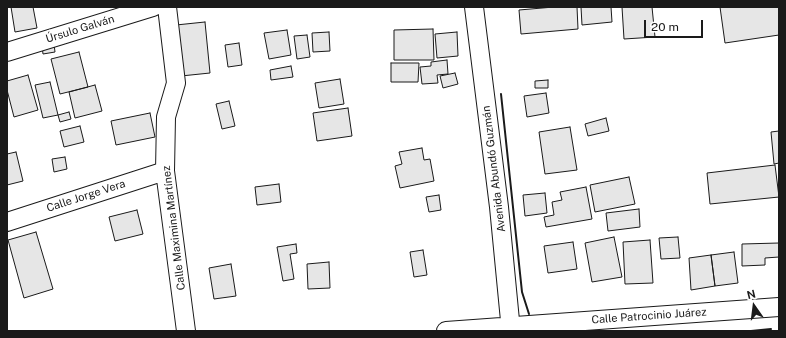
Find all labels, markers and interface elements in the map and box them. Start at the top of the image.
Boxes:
street label: Úrsulo Galván [44,12,116,46]
scale bar [646,12,705,38]
text: 20 m [651,20,679,34]
street label: Avenida Abundó Guzmán [480,105,508,233]
street label: Calle Maximina Martínez [160,165,188,291]
street label: Calle Jorge Vera [45,177,127,215]
north arrow [734,286,774,326]
text: N [745,287,757,301]
street label: Calle Patrocinio Juárez [591,305,707,327]

